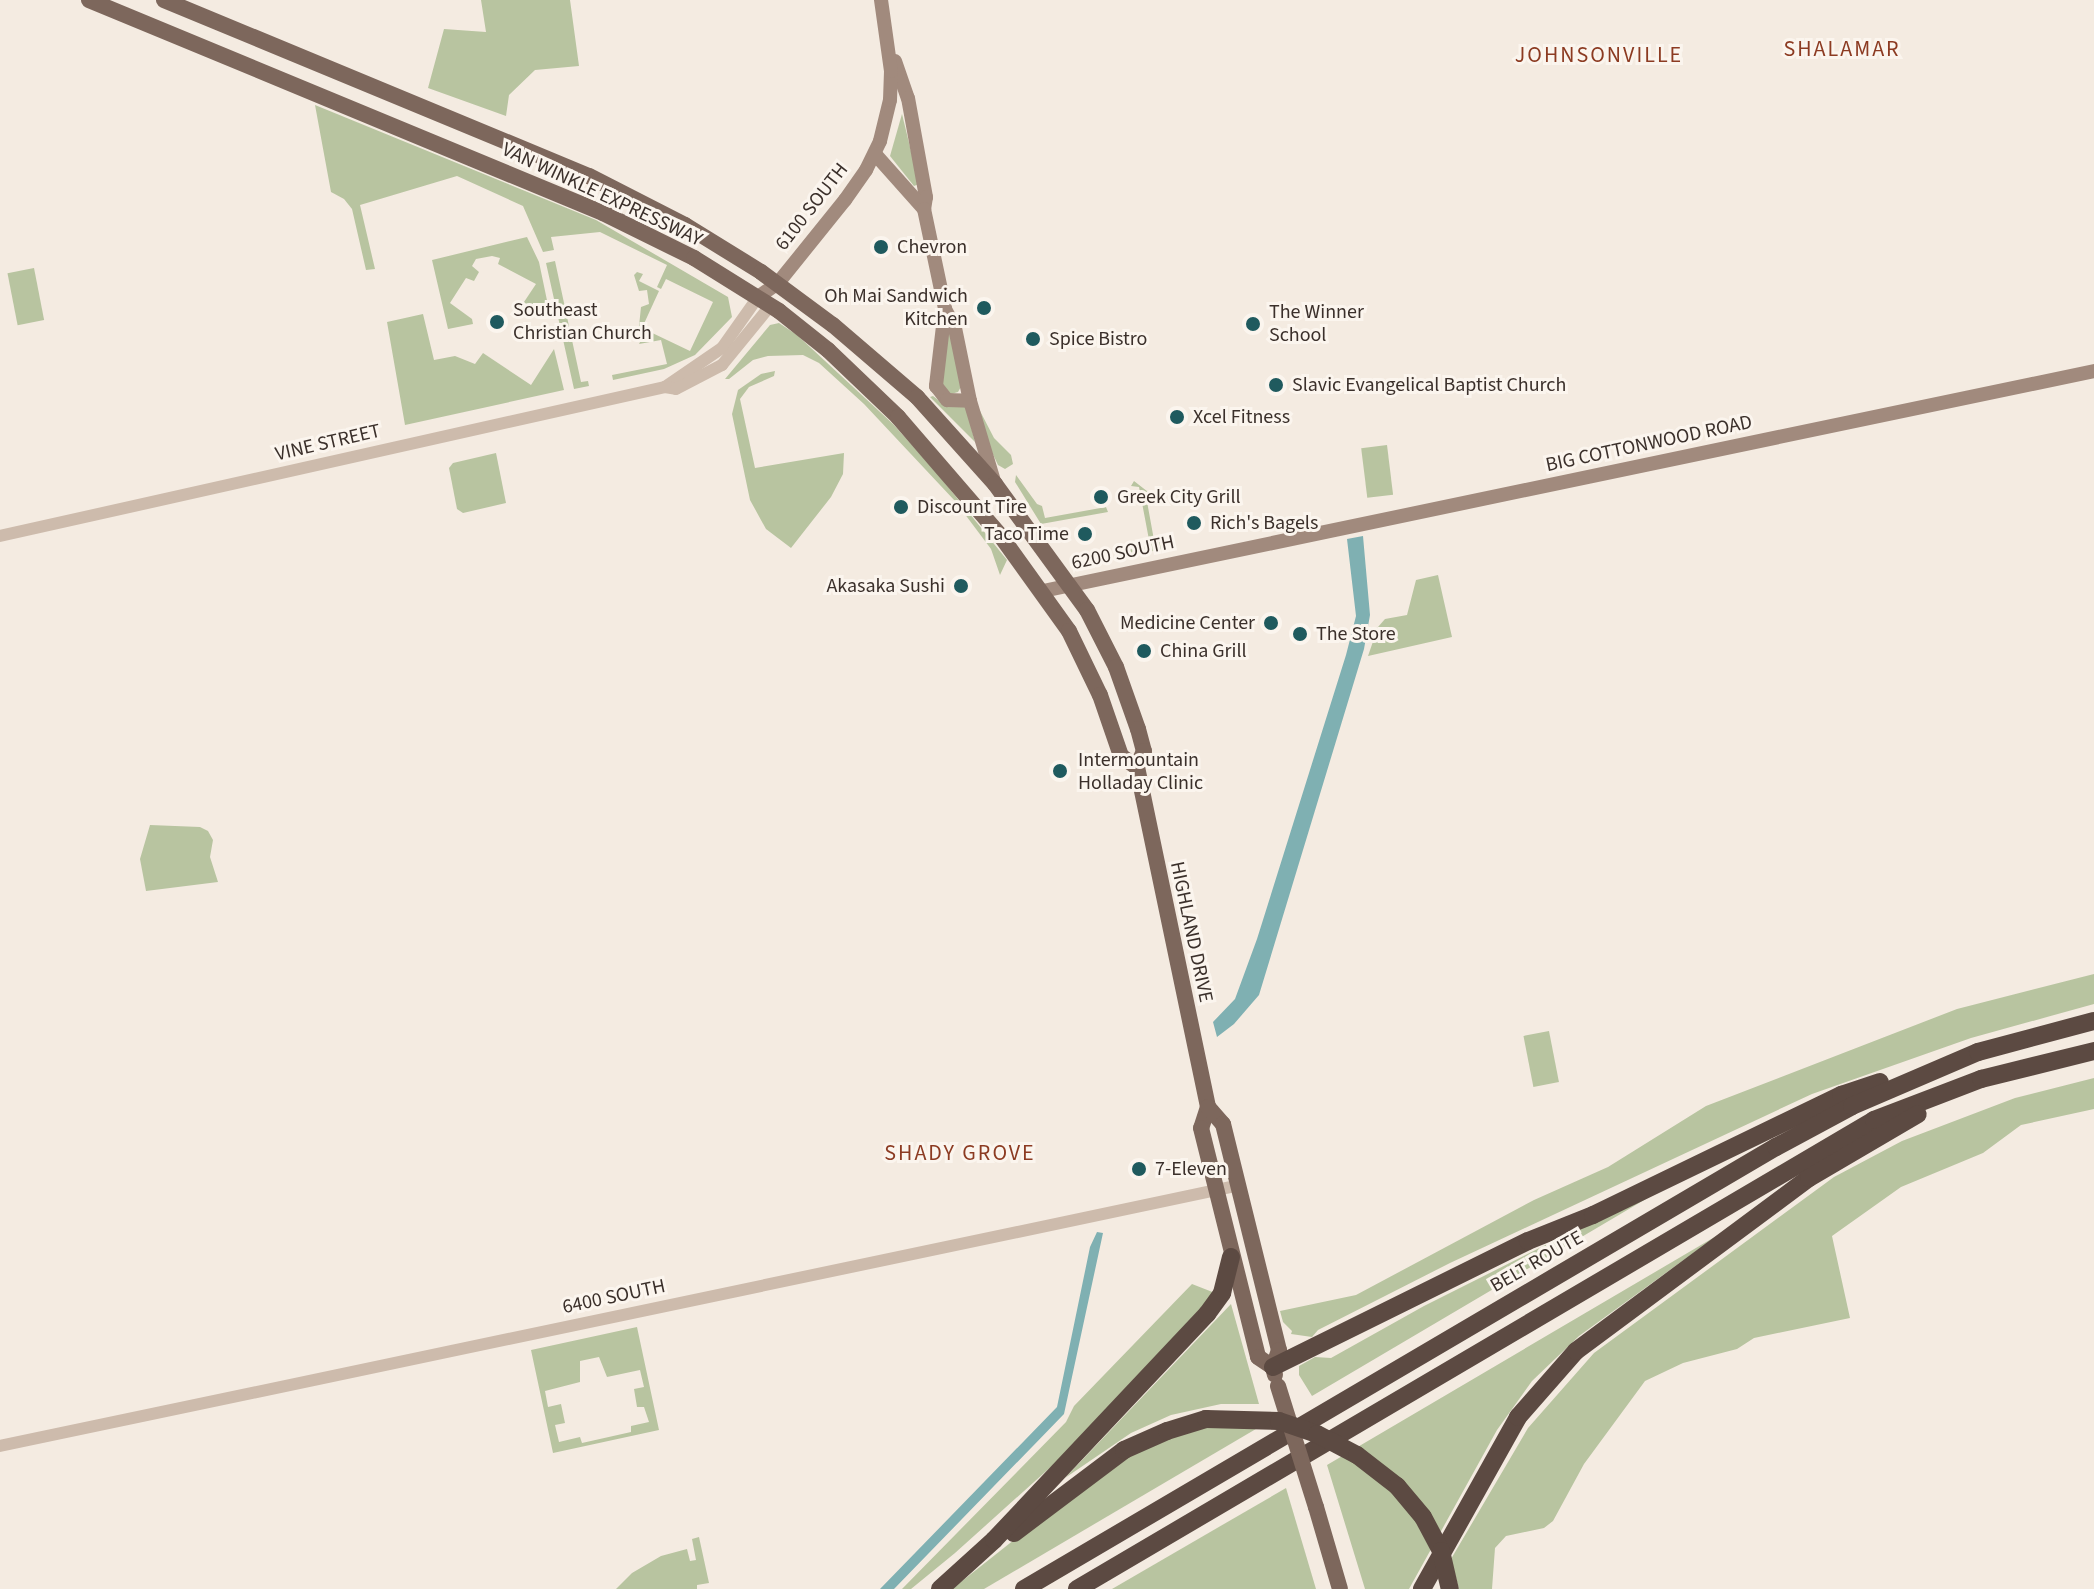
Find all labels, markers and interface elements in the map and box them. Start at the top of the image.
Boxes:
district label: SHALAMAR [1783,37,1901,63]
district label: JOHNSONVILLE [1515,43,1683,69]
street label: VAN WINKLE EXPRESSWAY [498,138,706,252]
street label: 6100 SOUTH [770,158,854,256]
place label: Chevron [897,235,967,259]
marker: Chevron [872,238,890,256]
place label: Oh Mai Sandwich Kitchen [824,284,968,331]
place label: Southeast Christian Church [513,298,652,345]
marker: Oh Mai Sandwich Kitchen [975,299,993,317]
place label: The Winner School [1269,300,1364,347]
marker: Southeast Christian Church [488,313,506,331]
marker: The Winner School [1244,315,1262,333]
place label: Spice Bistro [1049,327,1147,351]
marker: Spice Bistro [1024,330,1042,348]
place label: Slavic Evangelical Baptist Church [1292,373,1566,397]
marker: Slavic Evangelical Baptist Church [1267,376,1285,394]
place label: Xcel Fitness [1193,405,1290,429]
marker: Xcel Fitness [1168,408,1186,426]
street label: BIG COTTONWOOD ROAD [1544,410,1754,478]
street label: VINE STREET [273,419,383,467]
place label: Greek City Grill [1117,485,1241,509]
marker: Greek City Grill [1092,488,1110,506]
place label: Discount Tire [917,495,1027,519]
marker: Discount Tire [892,498,910,516]
place label: Rich's Bagels [1210,511,1318,535]
marker: Rich's Bagels [1185,514,1203,532]
place label: Taco Time [984,522,1069,546]
marker: Taco Time [1076,525,1094,543]
street label: 6200 SOUTH [1069,530,1177,576]
place label: Akasaka Sushi [826,574,945,598]
marker: Akasaka Sushi [952,577,970,595]
place label: Medicine Center [1120,611,1255,635]
marker: Medicine Center [1262,614,1280,632]
place label: The Store [1316,622,1396,646]
marker: The Store [1291,625,1309,643]
place label: China Grill [1160,639,1247,663]
marker: China Grill [1135,642,1153,660]
place label: Intermountain Holladay Clinic [1078,748,1203,795]
marker: Intermountain Holladay Clinic [1049,760,1071,782]
street label: HIGHLAND DRIVE [1164,859,1218,1005]
district label: SHADY GROVE [884,1141,1036,1167]
place label: 7-Eleven [1155,1157,1227,1181]
marker: 7-Eleven [1130,1160,1148,1178]
street label: BELT ROUTE [1486,1226,1588,1298]
street label: 6400 SOUTH [560,1274,668,1320]

